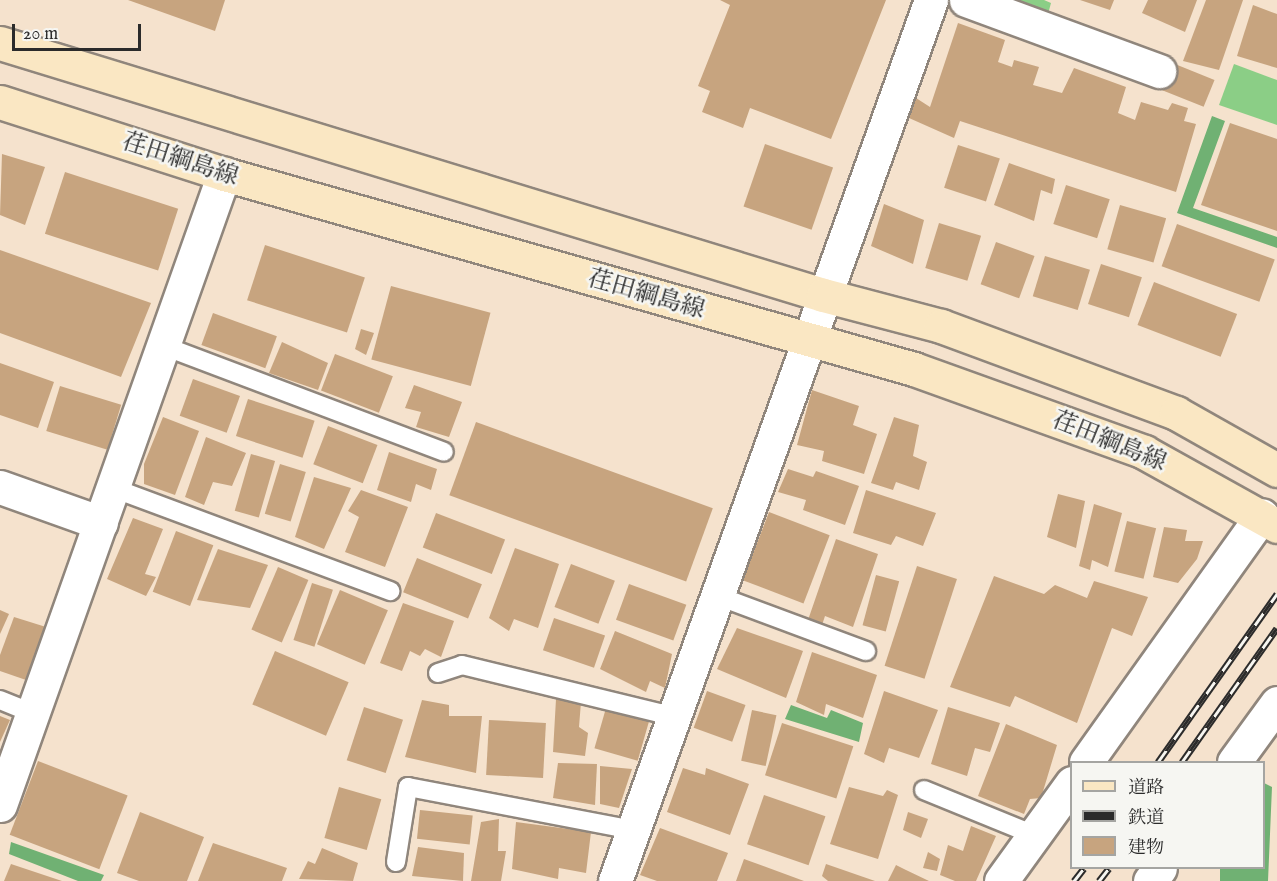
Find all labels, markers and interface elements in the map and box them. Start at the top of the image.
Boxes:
scale bar [15,12,144,50]
text: 20 m [23,23,58,46]
street label: 荏田綱島線 [118,128,242,192]
street label: 荏田綱島線 [584,265,708,325]
street label: 荏田綱島線 [1048,406,1170,478]
legend [1070,761,1265,869]
text: 道路 [1128,777,1164,800]
text: 鉄道 [1128,807,1164,830]
text: 建物 [1128,837,1164,860]

